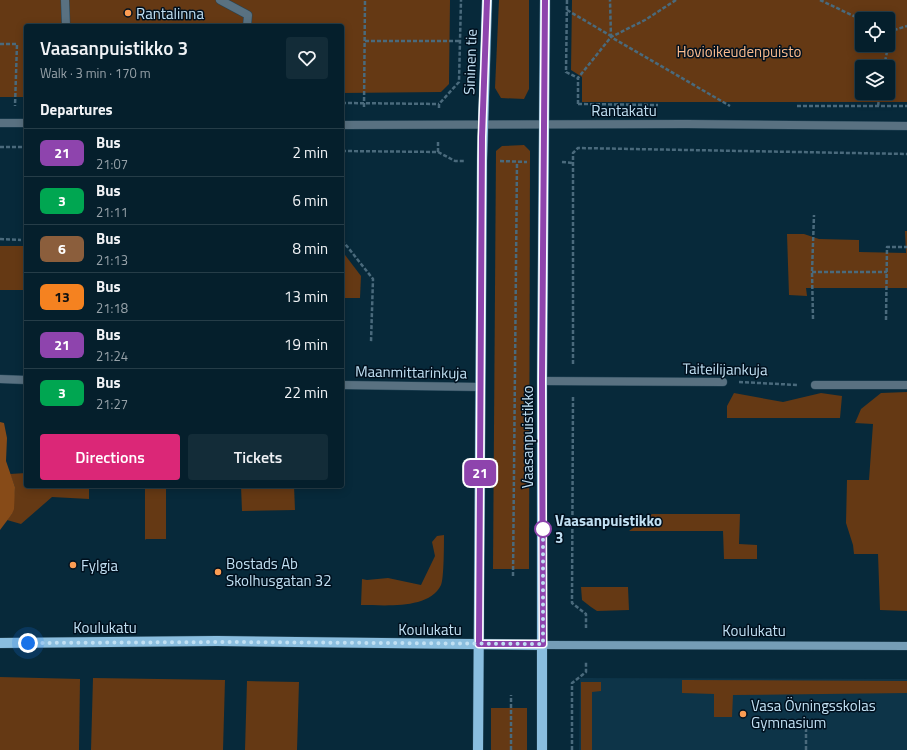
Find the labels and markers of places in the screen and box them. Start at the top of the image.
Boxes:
place label: Rantalinna [136,2,204,25]
marker: Rantalinna [123,8,133,18]
place label: Vaasanpuistikko 3 [555,509,662,549]
marker: Vaasanpuistikko 3 [534,520,552,538]
place label: Bostads Ab Skolhusgatan 32 [226,552,332,592]
place label: Fylgia [81,554,118,577]
marker: Fylgia [68,560,78,570]
marker: Bostads Ab Skolhusgatan 32 [213,567,223,577]
place label: Vasa Övningsskolas Gymnasium [751,694,876,734]
marker: Vasa Övningsskolas Gymnasium [738,709,748,719]

